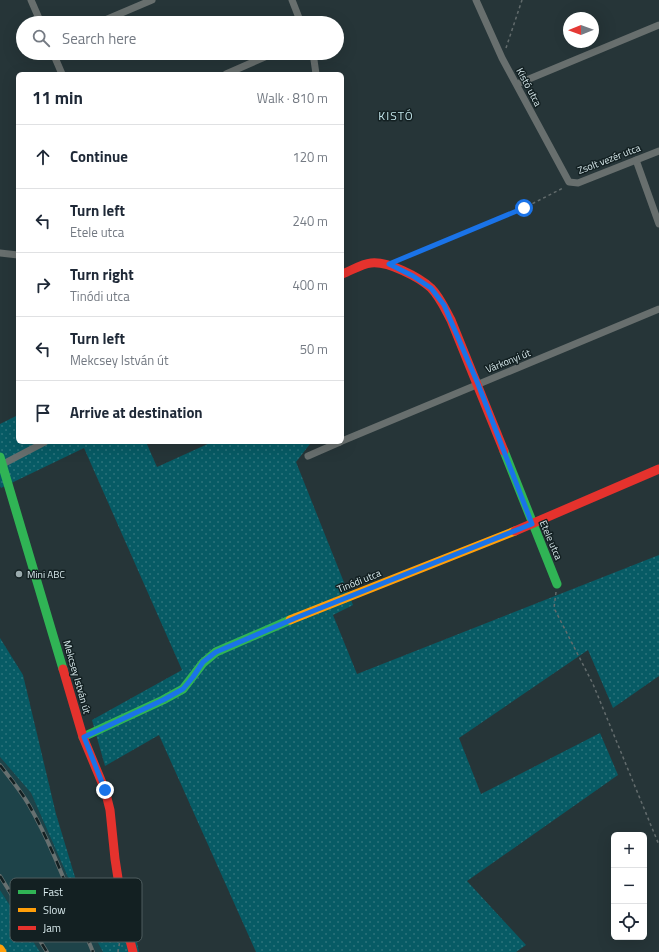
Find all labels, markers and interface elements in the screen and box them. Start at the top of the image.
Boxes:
north arrow [563,12,599,48]
search box [16,16,344,60]
icon: search [30,27,52,49]
text: Search here [62,27,136,50]
street label: Kistó utca [513,65,545,109]
text: 11 min [32,85,83,111]
text: Walk · 810 m [257,88,328,108]
district label: KISTÓ [378,106,414,125]
street label: Zsolt vezér utca [575,140,643,178]
text: Continue [70,145,128,168]
icon: ahead [32,146,54,168]
text: 120 m [292,147,328,167]
text: Turn left [70,199,125,222]
route start [515,199,533,217]
icon: left [32,210,54,232]
text: 240 m [292,211,328,231]
text: Etele utca [70,222,124,242]
text: Turn right [70,263,134,286]
icon: right [32,274,54,296]
text: 400 m [292,275,328,295]
text: Tinódi utca [70,286,130,306]
text: Turn left [70,327,125,350]
icon: left [32,338,54,360]
text: 50 m [300,339,328,359]
street label: Várkonyi út [483,345,533,377]
text: Mekcsey István út [70,350,169,370]
text: Arrive at destination [70,401,203,424]
icon: arrive [32,402,54,424]
street label: Etele utca [536,518,566,562]
street label: Tinódi utca [335,565,383,597]
place label: Mini ABC [27,567,65,582]
marker: Mini ABC [14,569,24,579]
street label: Mekcsey István út [59,638,95,716]
route end [96,781,114,799]
map controls [611,832,647,940]
button: + [611,832,647,868]
button: − [611,868,647,904]
legend [10,878,142,942]
text: Fast [43,884,63,900]
text: Slow [43,902,66,918]
button: locate [611,904,647,940]
text: Jam [43,920,61,936]

